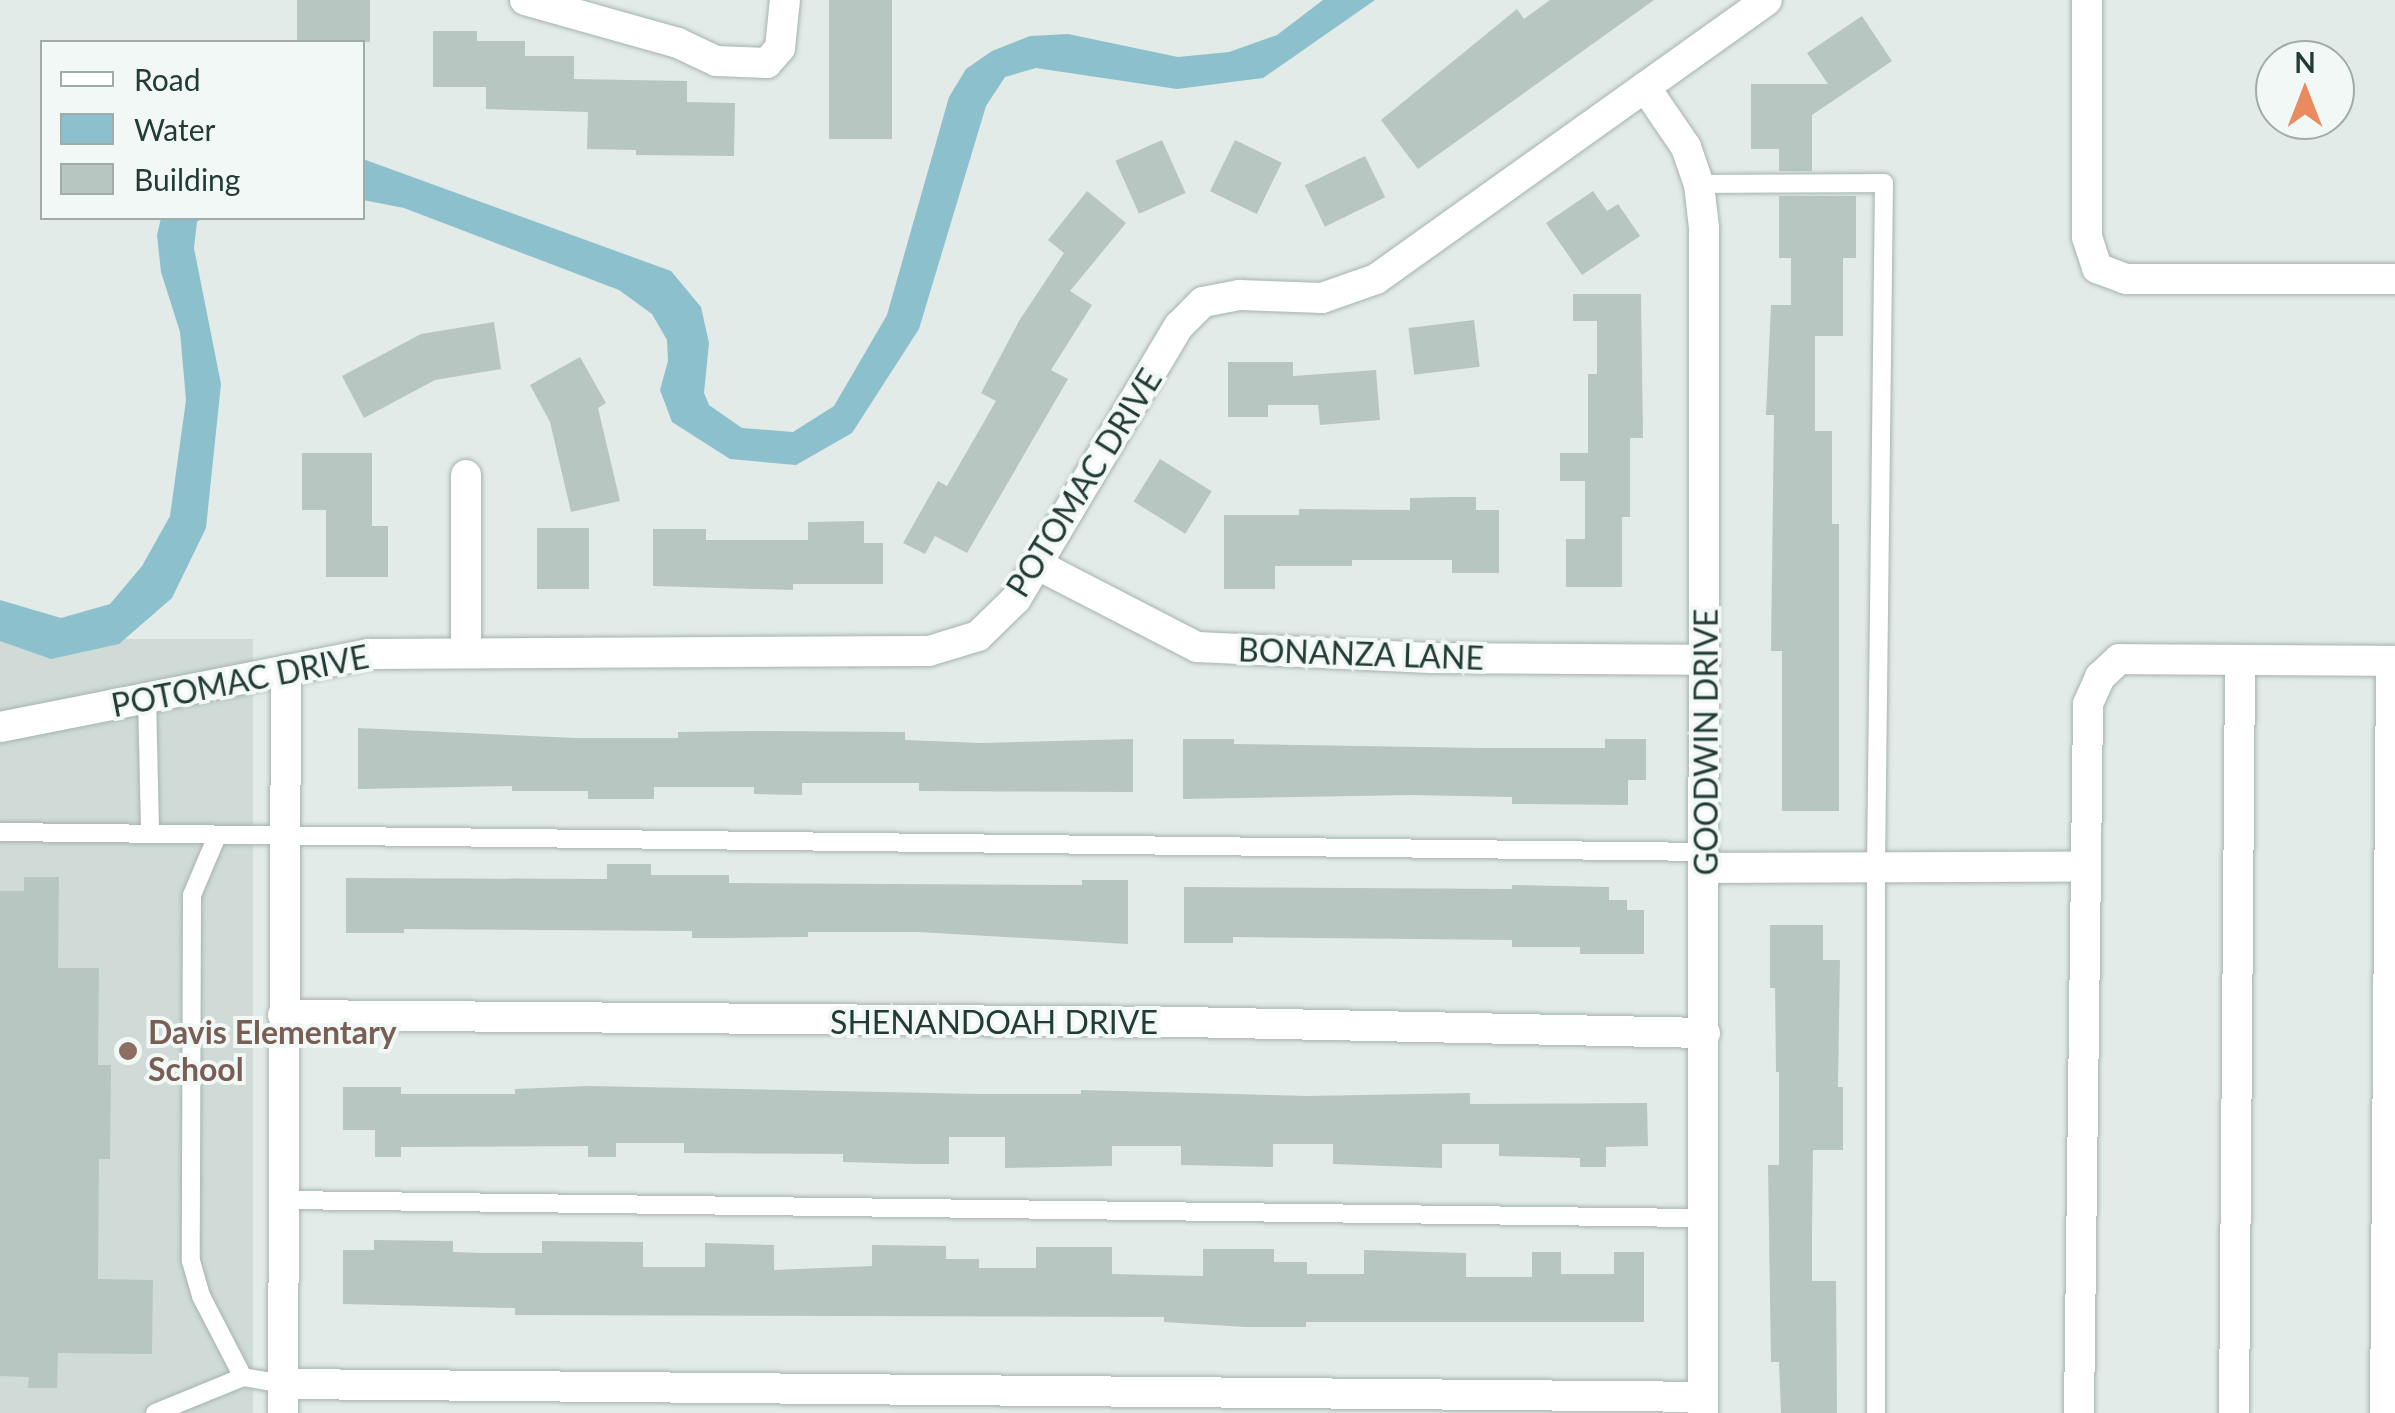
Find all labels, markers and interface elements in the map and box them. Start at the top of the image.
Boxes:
legend [40,40,365,220]
north arrow [2255,40,2355,140]
text: N [2294,45,2316,79]
text: Road [134,61,201,97]
text: Water [134,111,216,147]
text: Building [134,161,240,197]
street label: POTOMAC DRIVE [999,362,1169,604]
street label: GOODWIN DRIVE [1687,609,1725,875]
street label: BONANZA LANE [1237,631,1485,677]
street label: POTOMAC DRIVE [108,637,372,725]
street label: SHENANDOAH DRIVE [830,1003,1158,1041]
place label: Davis Elementary School [148,1014,397,1089]
marker: Davis Elementary School [117,1040,139,1062]

